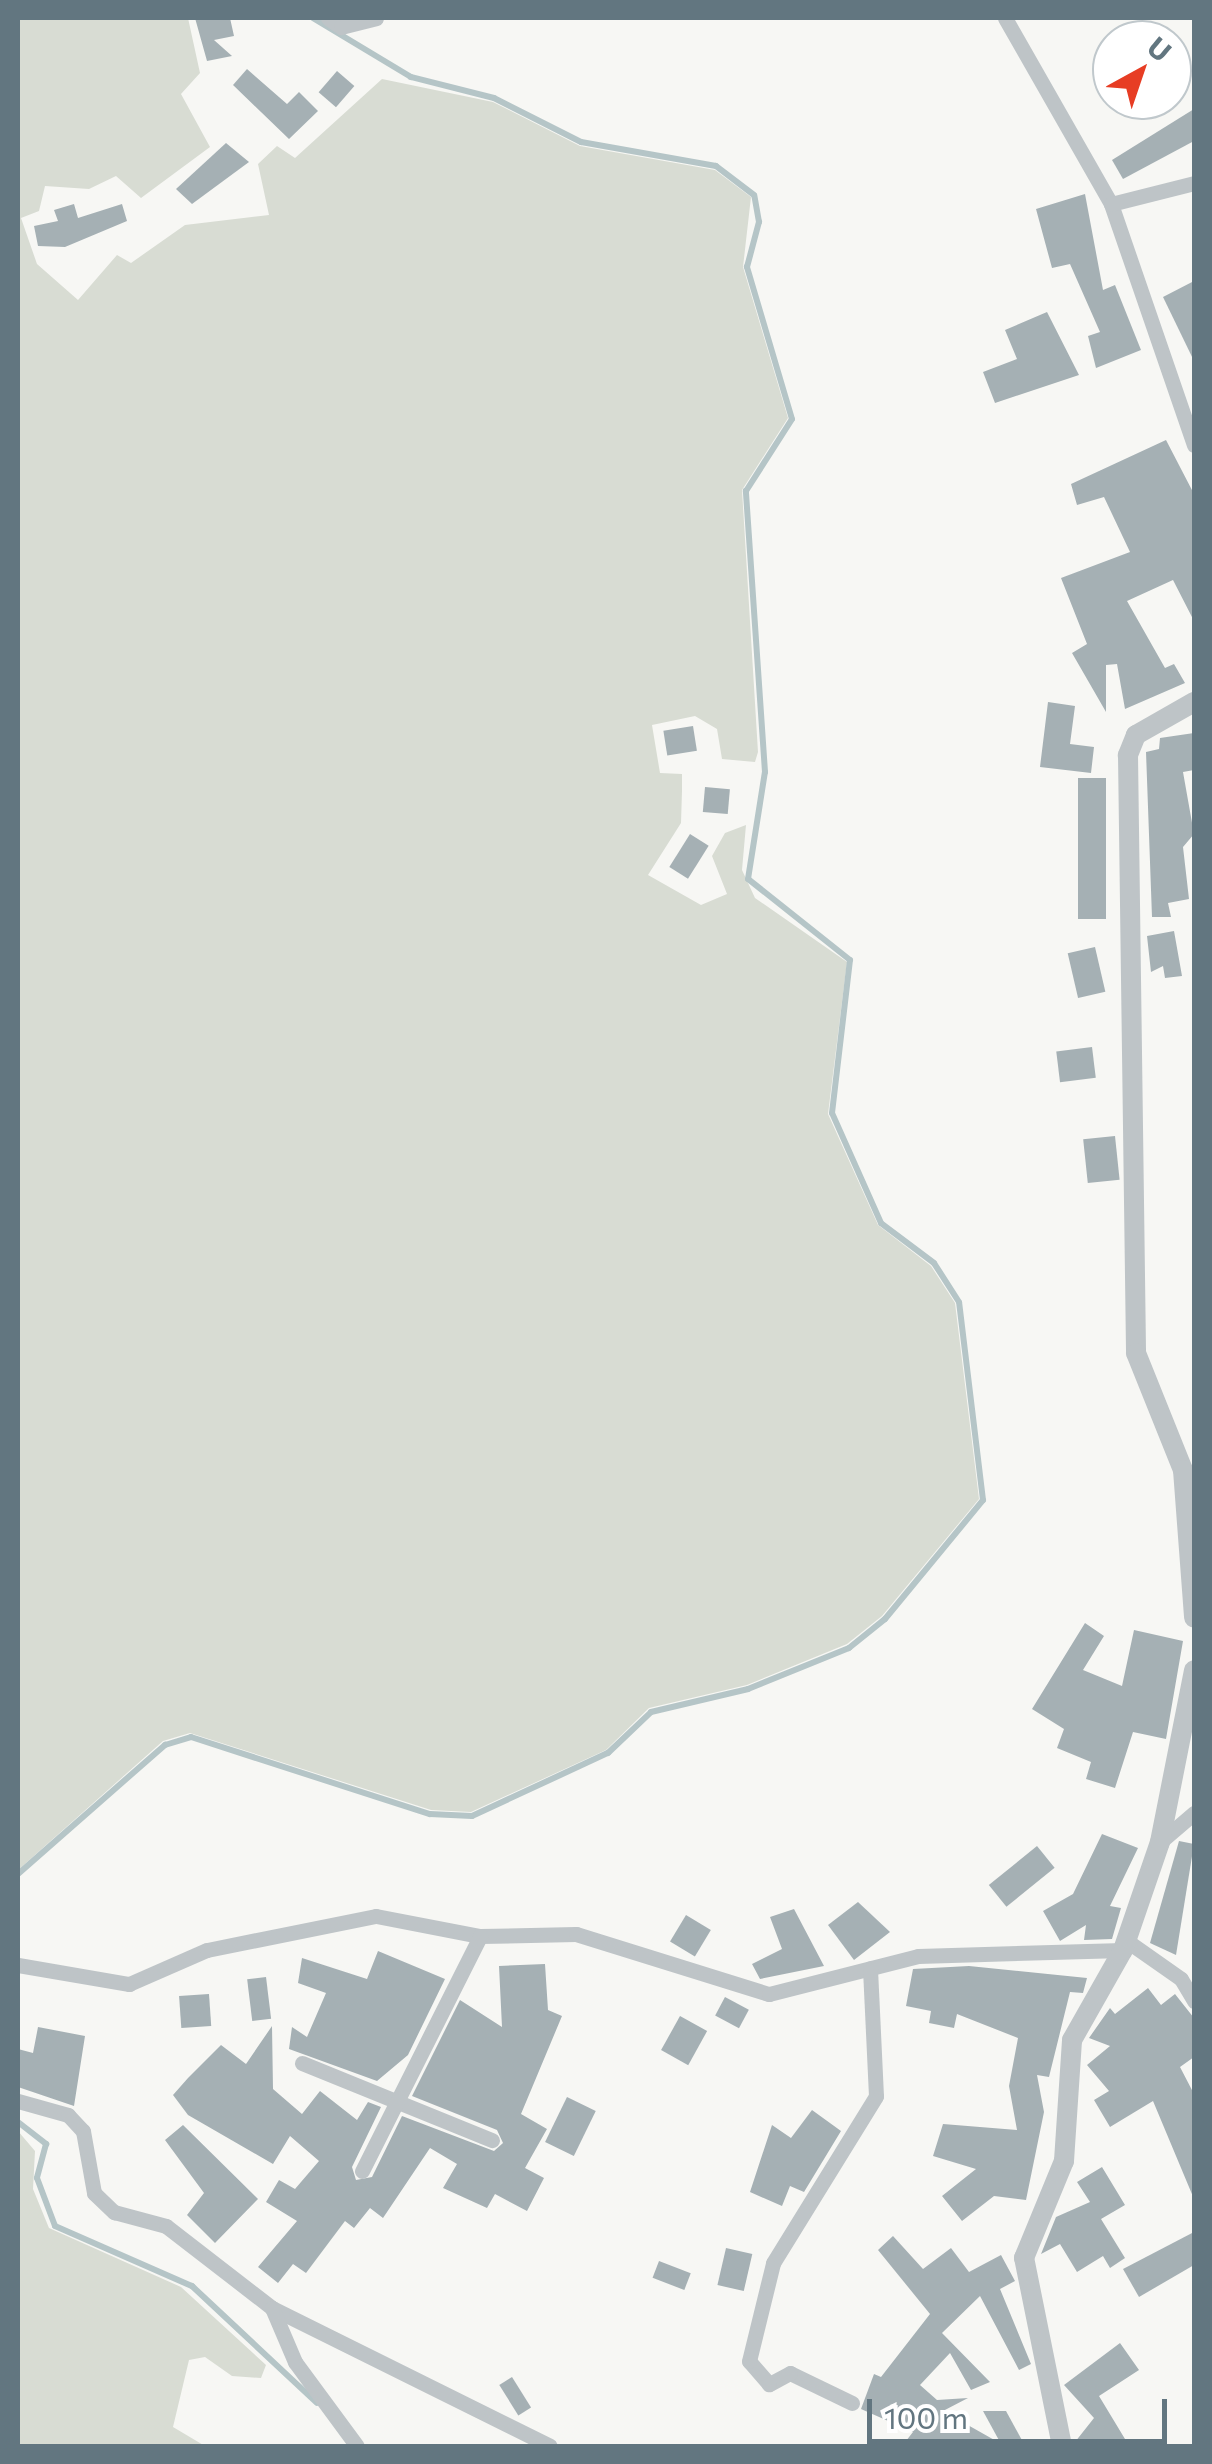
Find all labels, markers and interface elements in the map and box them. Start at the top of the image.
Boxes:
north arrow [1092,20,1192,120]
text: U [1141,29,1179,68]
scale bar [872,2379,1172,2441]
text: 100 m [884,2398,968,2435]

